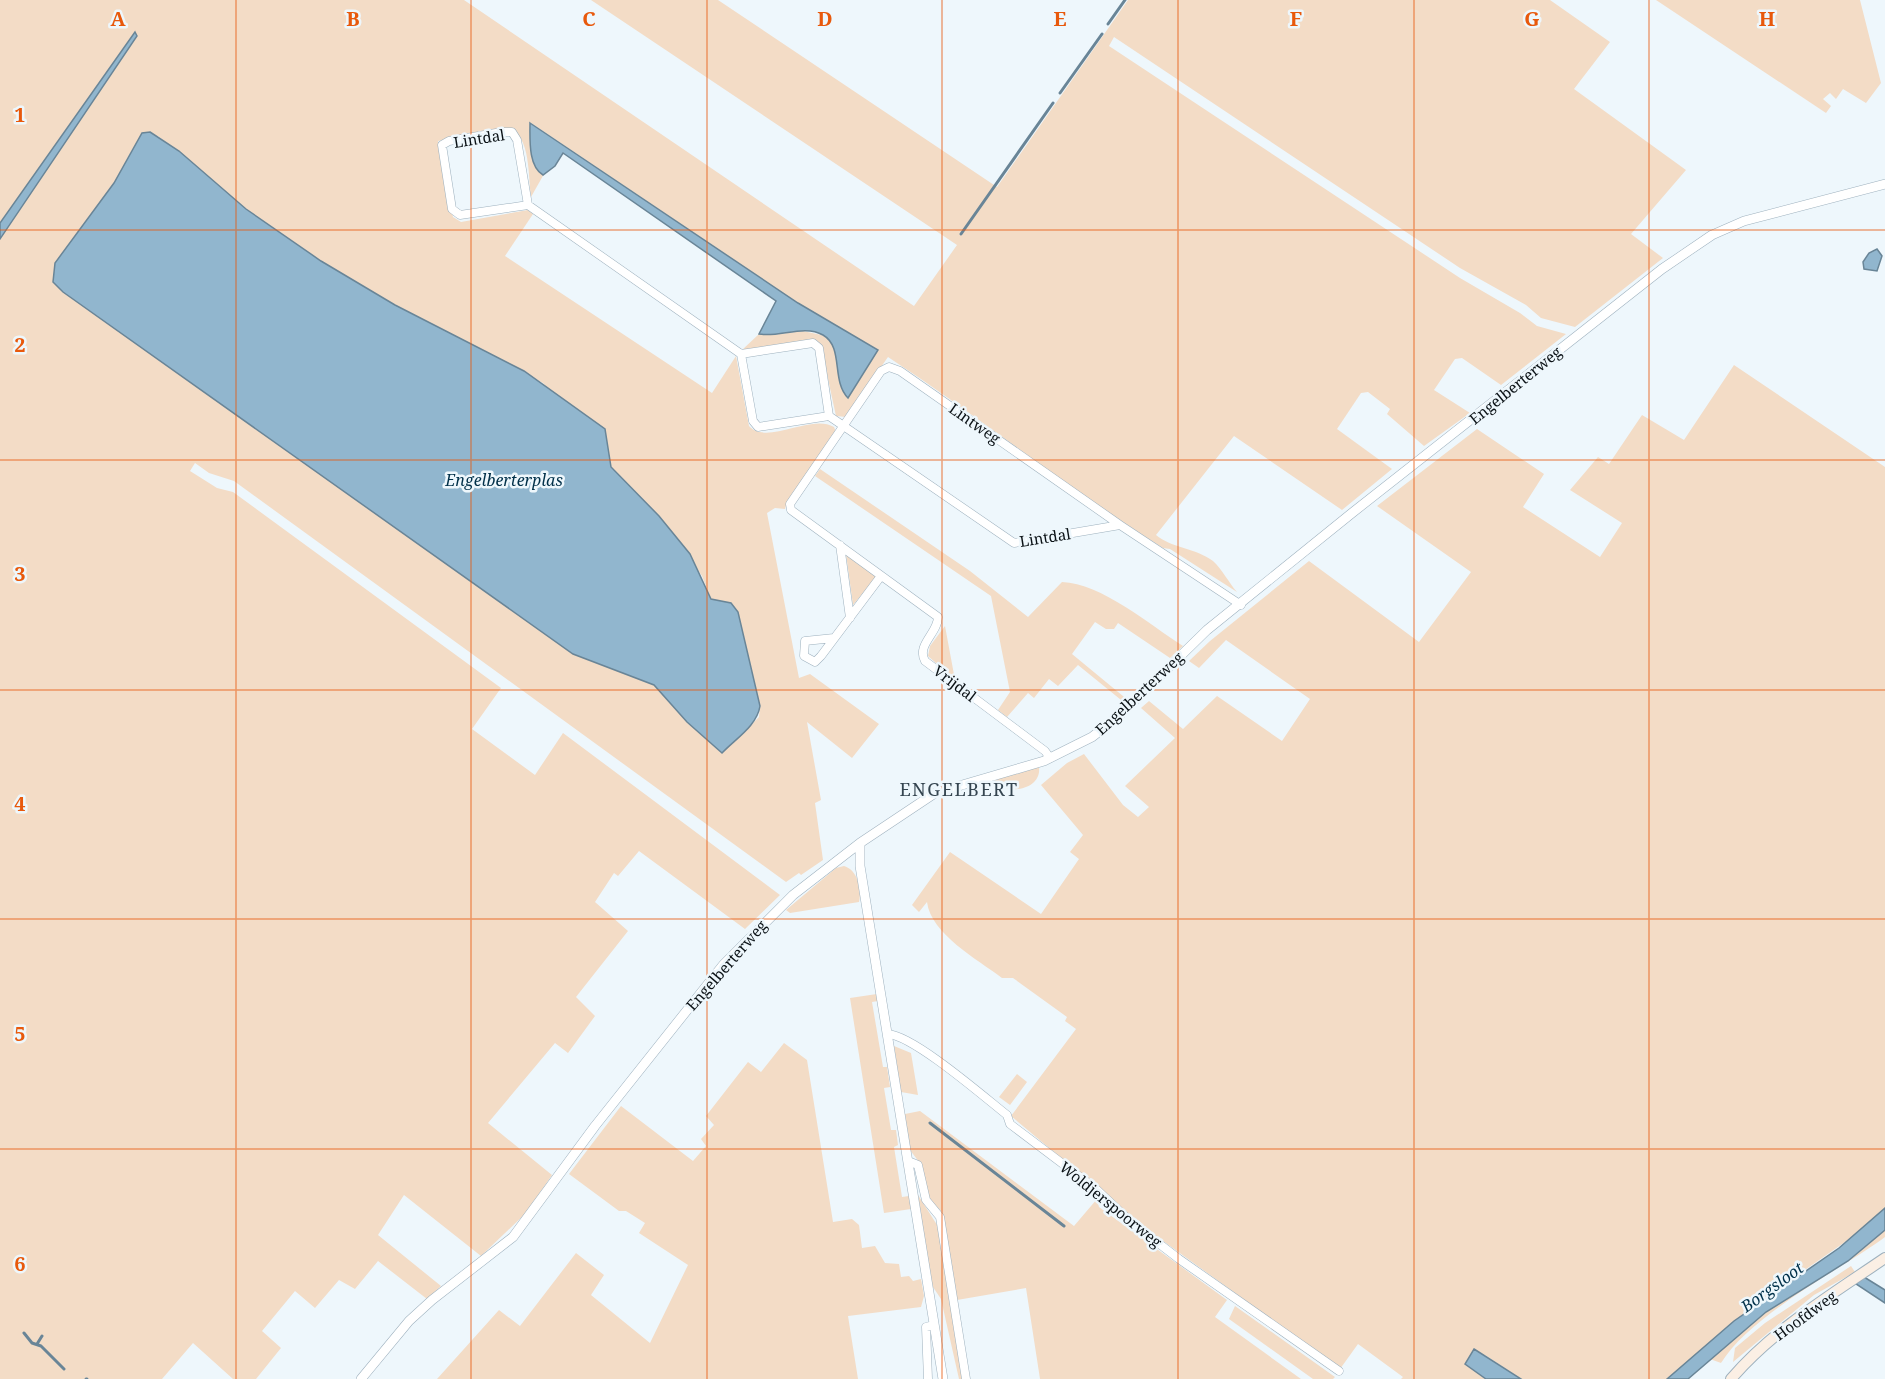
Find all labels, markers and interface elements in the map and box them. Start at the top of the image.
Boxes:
text: A [110,5,126,32]
text: B [346,5,360,32]
text: C [582,5,596,32]
text: D [817,5,833,32]
text: E [1053,5,1067,32]
text: F [1290,5,1302,32]
text: G [1524,5,1540,32]
text: H [1759,5,1775,32]
text: 1 [14,101,26,128]
street label: Lintdal [452,124,506,152]
text: 2 [14,331,26,358]
street label: Engelberterweg [1465,342,1565,428]
street label: Lintweg [945,398,1005,448]
water label: Engelberterplas [444,469,563,491]
street label: Lintdal [1018,523,1072,551]
text: 3 [14,560,26,587]
street label: Engelberterweg [1091,647,1187,739]
street label: Vrijdal [929,660,981,706]
district label: ENGELBERT [899,777,1019,801]
text: 4 [14,790,26,817]
street label: Engelberterweg [681,916,771,1014]
text: 5 [14,1020,26,1047]
street label: Woldjerspoorweg [1056,1156,1166,1252]
text: 6 [14,1250,26,1277]
water label: Borgsloot [1735,1257,1808,1318]
street label: Hoofdweg [1770,1285,1840,1345]

